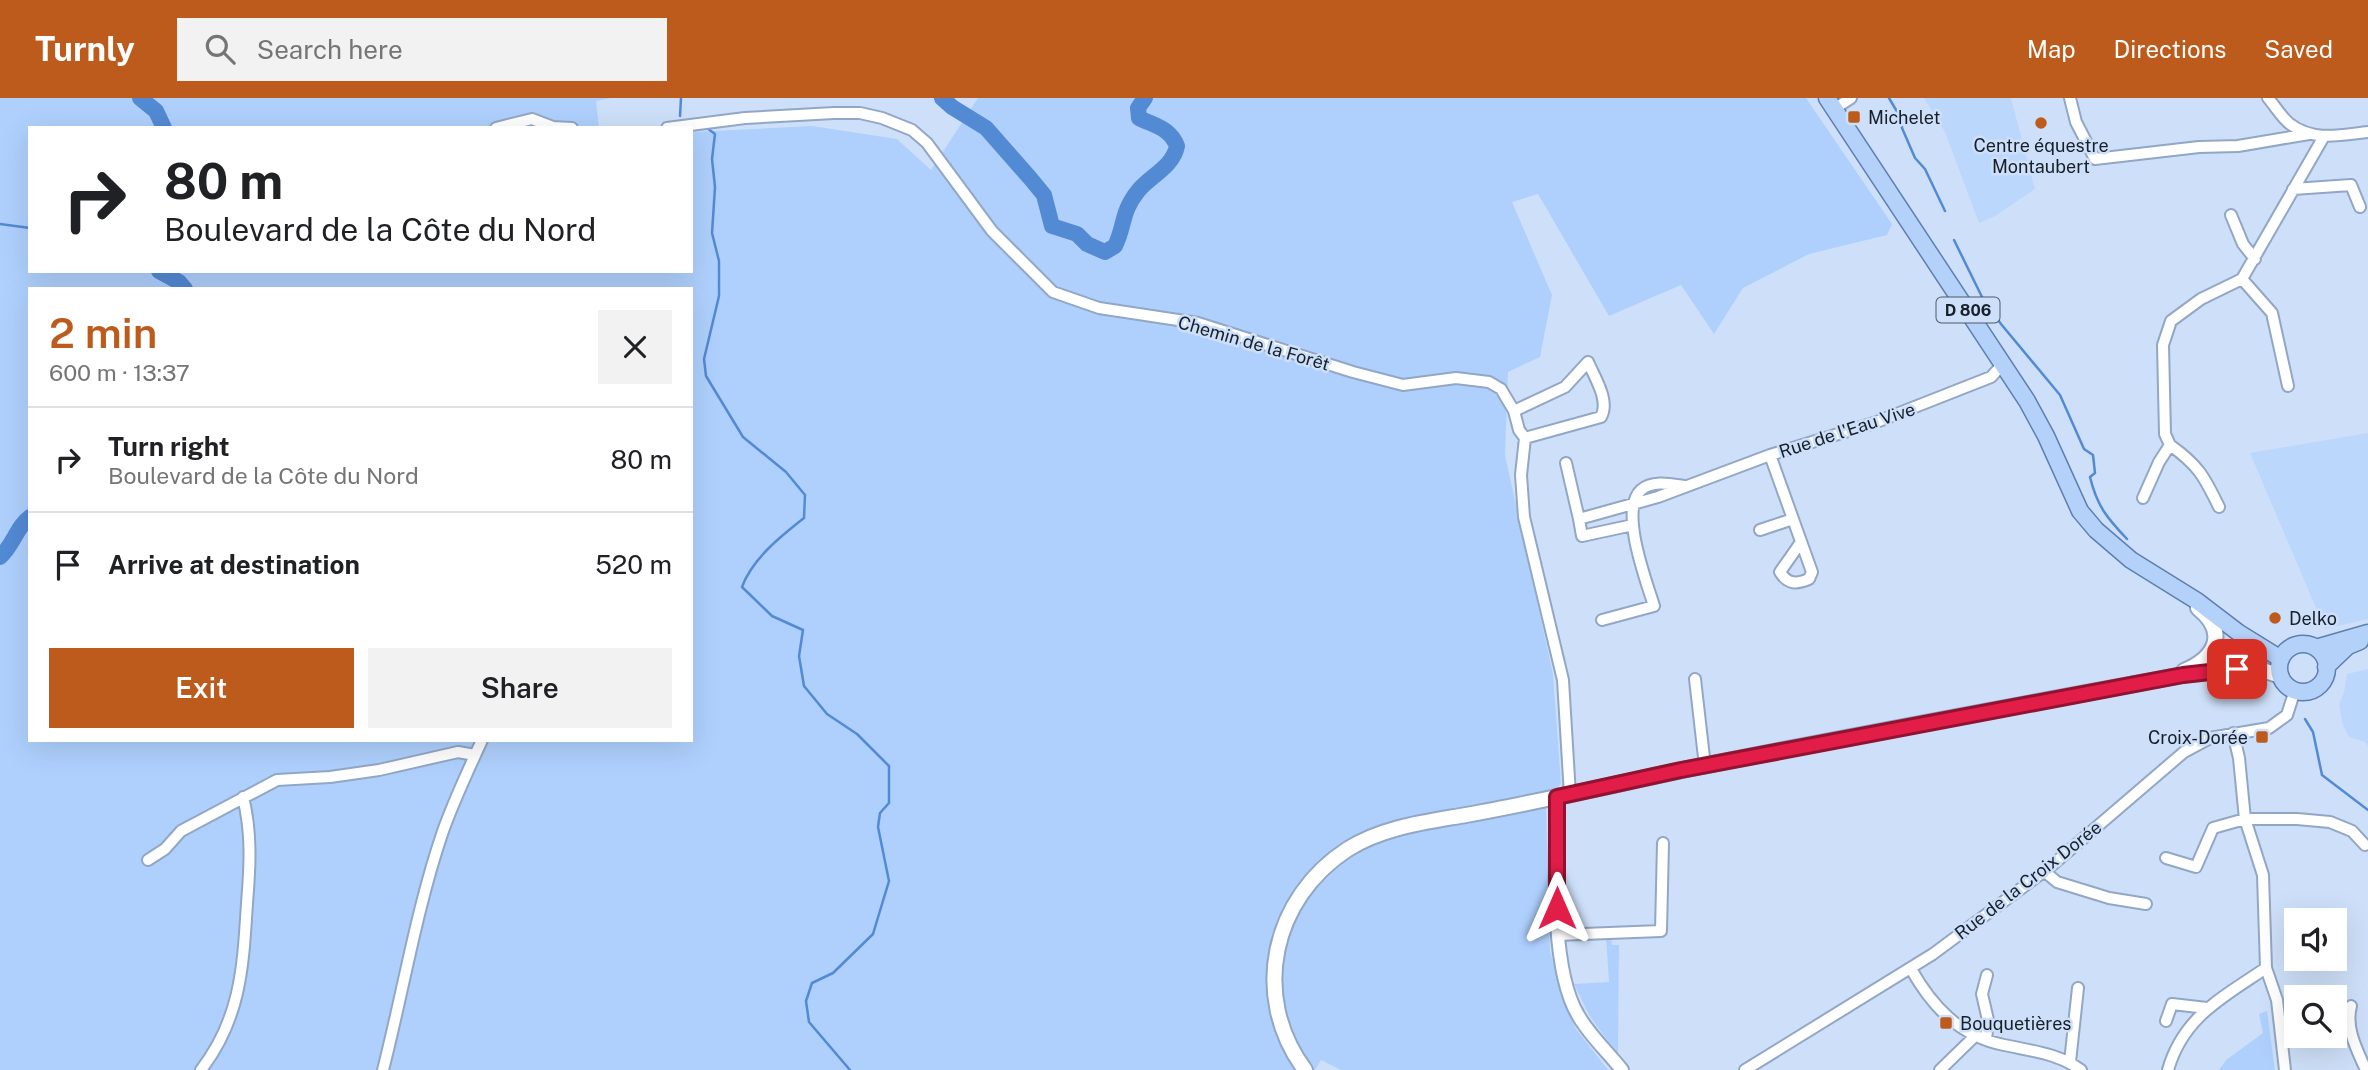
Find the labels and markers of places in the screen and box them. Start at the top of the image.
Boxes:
place label: Michelet [1868,107,1940,128]
marker: Michelet [1846,109,1862,125]
marker: Centre équestre Montaubert [2033,115,2049,131]
place label: Centre équestre Montaubert [1973,135,2109,177]
place label: Delko [2289,608,2337,629]
marker: Delko [2267,610,2283,626]
pin [2207,639,2267,699]
place label: Croix-Dorée [2148,727,2248,748]
marker: Croix-Dorée [2254,729,2270,745]
place label: Bouquetières [1960,1013,2071,1034]
marker: Bouquetières [1938,1015,1954,1031]

